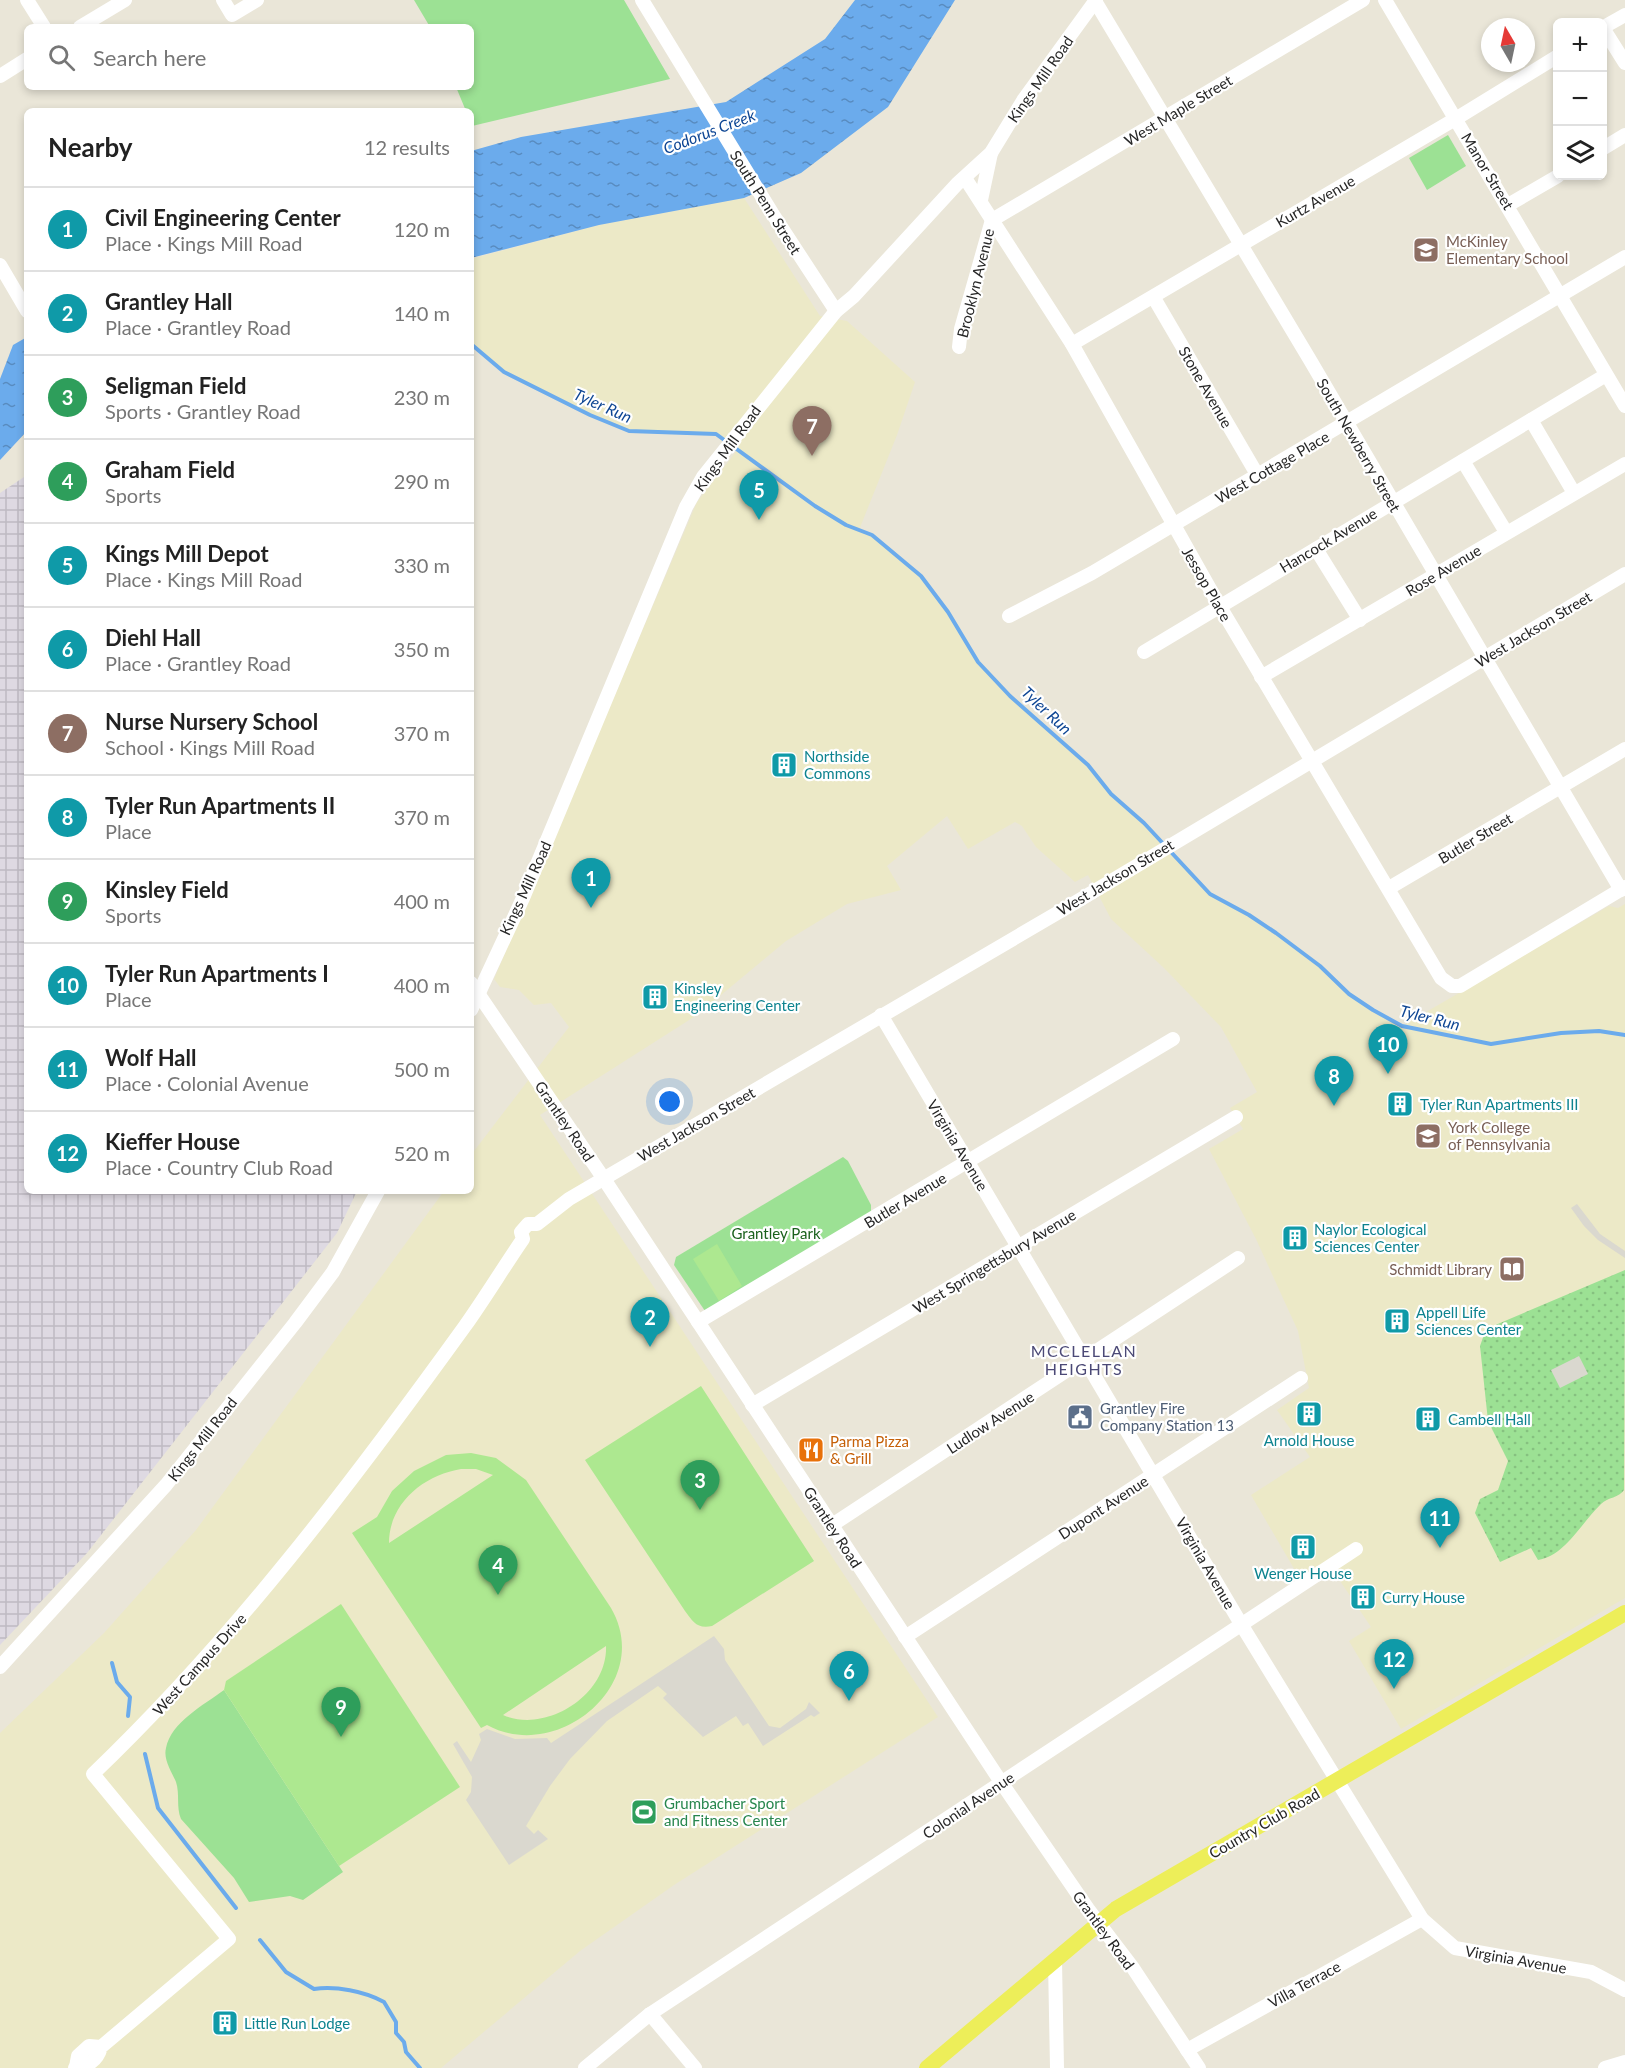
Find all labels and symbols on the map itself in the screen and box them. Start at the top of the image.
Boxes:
north arrow [1481,18,1535,72]
street label: Kings Mill Road [1003,32,1077,126]
street label: West Maple Street [1121,70,1236,149]
water label: Codorus Creek [660,105,758,157]
street label: Manor Street [1458,129,1518,213]
street label: South Penn Street [727,147,806,258]
street label: Kurtz Avenue [1272,171,1358,231]
street label: Brooklyn Avenue [953,226,997,339]
place label: McKinley Elementary School [1446,232,1568,267]
school or university icon: McKinley Elementary School [1411,235,1441,265]
street label: Stone Avenue [1175,343,1237,431]
street label: South Newberry Street [1313,375,1405,516]
water label: Tyler Run [571,384,635,426]
street label: Kings Mill Road [690,402,764,494]
pin: 7 [792,406,832,456]
street label: West Cottage Place [1212,427,1332,507]
pin: 5 [740,470,778,520]
street label: Hancock Avenue [1276,504,1380,576]
street label: Rose Avenue [1402,540,1484,600]
street label: Jessop Place [1179,544,1235,624]
street label: West Jackson Street [1471,587,1595,671]
water label: Tyler Run [1018,682,1076,738]
place label: Northside Commons [804,747,870,782]
building icon: Northside Commons [769,750,799,780]
street label: Butler Street [1435,809,1516,867]
street label: West Jackson Street [1053,835,1177,919]
street label: Kings Mill Road [495,838,555,938]
pin: 1 [572,858,610,908]
place label: Kinsley Engineering Center [674,979,801,1014]
building icon: Kinsley Engineering Center [640,982,670,1012]
water label: Tyler Run [1398,1000,1462,1034]
pin: 10 [1368,1024,1408,1074]
pin: 8 [1314,1056,1354,1106]
street label: Grantley Road [532,1077,598,1165]
street label: West Jackson Street [634,1083,759,1165]
your location [655,1087,684,1116]
building icon: Tyler Run Apartments III [1385,1089,1415,1119]
place label: Tyler Run Apartments III [1420,1095,1579,1113]
street label: Virginia Avenue [924,1096,992,1194]
place label: York College of Pennsylvania [1448,1118,1551,1153]
school or university icon: York College of Pennsylvania [1413,1121,1443,1151]
street label: Butler Avenue [861,1168,950,1232]
street label: West Springettsbury Avenue [909,1205,1079,1317]
place label: Naylor Ecological Sciences Center [1314,1220,1427,1255]
building icon: Naylor Ecological Sciences Center [1280,1223,1310,1253]
park label: Grantley Park [731,1224,821,1242]
library icon: Schmidt Library [1497,1254,1527,1284]
place label: Schmidt Library [1389,1260,1492,1278]
pin: 2 [630,1298,670,1347]
place label: Appell Life Sciences Center [1416,1303,1522,1338]
building icon: Appell Life Sciences Center [1382,1306,1412,1336]
district label: MCCLELLAN HEIGHTS [1031,1341,1137,1378]
street label: Ludlow Avenue [943,1387,1037,1457]
street label: Kings Mill Road [164,1393,240,1485]
place label: Grantley Fire Company Station 13 [1100,1399,1234,1434]
building icon: Arnold House [1294,1399,1324,1429]
public building icon: Grantley Fire Company Station 13 [1065,1402,1095,1432]
building icon: Cambell Hall [1413,1404,1443,1434]
place label: Cambell Hall [1448,1410,1531,1428]
place label: Arnold House [1264,1431,1354,1449]
place label: Parma Pizza & Grill [830,1432,909,1467]
restaurant icon: Parma Pizza & Grill [796,1435,826,1465]
pin: 3 [680,1460,720,1510]
street label: Dupont Avenue [1055,1471,1151,1543]
street label: Grantley Road [800,1483,866,1571]
pin: 11 [1420,1498,1460,1548]
street label: Virginia Avenue [1172,1514,1240,1612]
building icon: Wenger House [1288,1532,1318,1562]
pin: 4 [478,1546,518,1595]
place label: Wenger House [1254,1564,1352,1582]
building icon: Curry House [1348,1582,1378,1612]
place label: Curry House [1382,1588,1465,1606]
street label: West Campus Drive [148,1609,250,1719]
pin: 12 [1374,1640,1414,1689]
pin: 6 [830,1652,868,1701]
pin: 9 [322,1688,360,1737]
street label: Colonial Avenue [919,1768,1017,1842]
street label: Country Club Road [1206,1784,1322,1862]
place label: Grumbacher Sport and Fitness Center [664,1794,788,1829]
sports icon: Grumbacher Sport and Fitness Center [629,1797,659,1827]
street label: Grantley Road [1069,1887,1139,1973]
street label: Virginia Avenue [1464,1941,1568,1977]
street label: Villa Terrace [1265,1957,1343,2011]
building icon: Little Run Lodge [210,2008,240,2038]
place label: Little Run Lodge [244,2014,350,2032]

